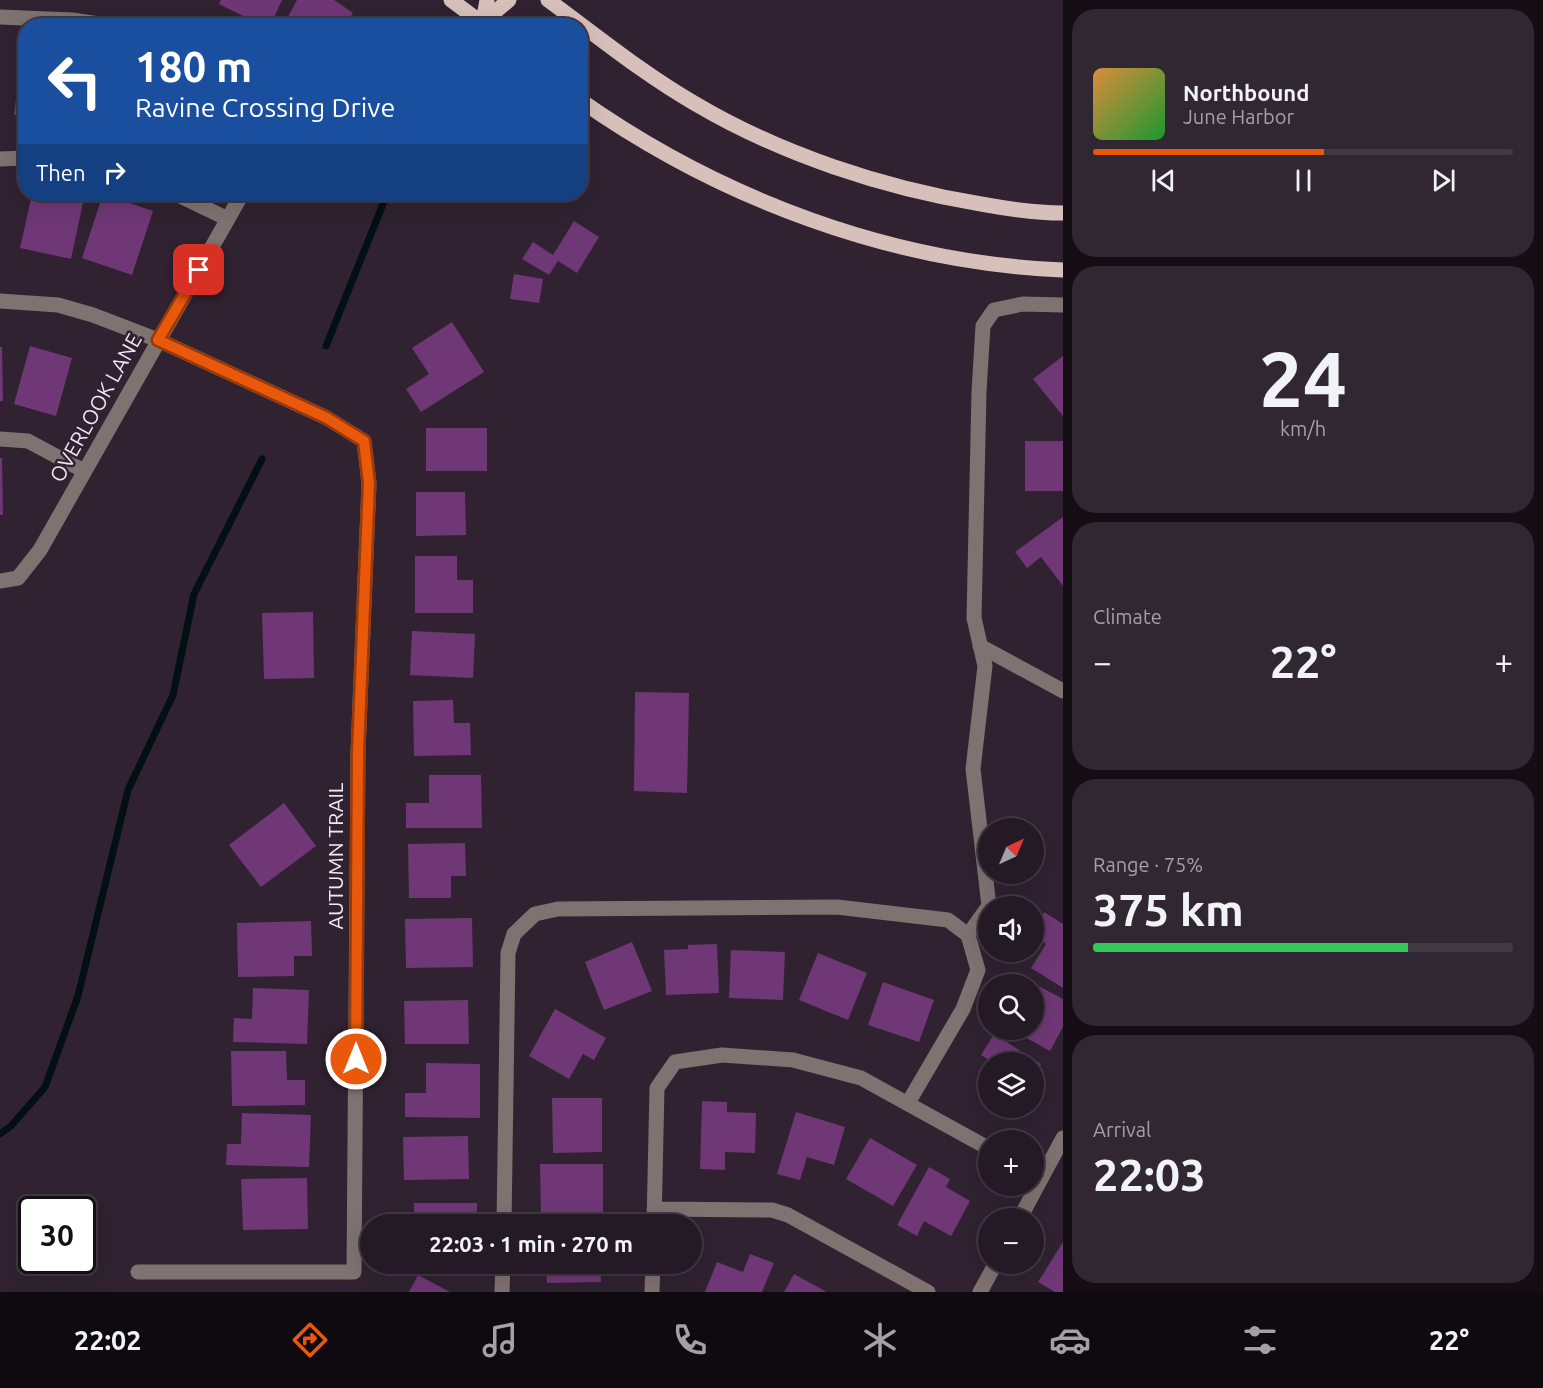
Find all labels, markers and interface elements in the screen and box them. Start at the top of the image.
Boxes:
icon: left [36,42,114,120]
text: 180 m [135,43,252,90]
text: Northbound [1183,80,1309,105]
text: Ravine Crossing Drive [135,92,395,122]
text: June Harbor [1183,105,1294,128]
icon: right [98,156,131,189]
text: Then [36,160,86,185]
icon: previous [1147,164,1180,197]
icon: pause [1287,164,1320,197]
icon: next [1427,164,1460,197]
pin [173,244,224,295]
icon: arrive [182,253,215,286]
street label: OVERLOOK LANE [44,329,146,486]
text: 24 [1259,334,1347,422]
text: km/h [1280,417,1326,440]
text: Climate [1093,605,1162,628]
text: 22° [1270,636,1336,687]
text: − [1093,643,1112,680]
text: + [1494,643,1513,680]
street label: AUTUMN TRAIL [323,782,347,930]
north arrow [978,818,1044,884]
map controls [978,818,1044,1274]
text: Range · 75% [1093,853,1203,876]
text: 375 km [1093,884,1244,935]
button: sound [978,896,1044,962]
button: search [978,974,1044,1040]
position arrow [324,1027,388,1091]
button: layers [978,1052,1044,1118]
text: Arrival [1093,1118,1151,1141]
button: + [978,1130,1044,1196]
text: 22:03 [1093,1149,1206,1200]
speed limit sign: 30 [18,1196,96,1274]
button: − [978,1208,1044,1274]
text: 22:03 · 1 min · 270 m [429,1231,633,1256]
icon: directions [289,1319,331,1361]
icon: music [479,1319,521,1361]
icon: phone [669,1319,711,1361]
icon: climate [859,1319,901,1361]
icon: car [1049,1319,1091,1361]
icon: filters [1239,1319,1281,1361]
text: 22:02 [74,1325,142,1355]
text: 22° [1429,1325,1469,1355]

